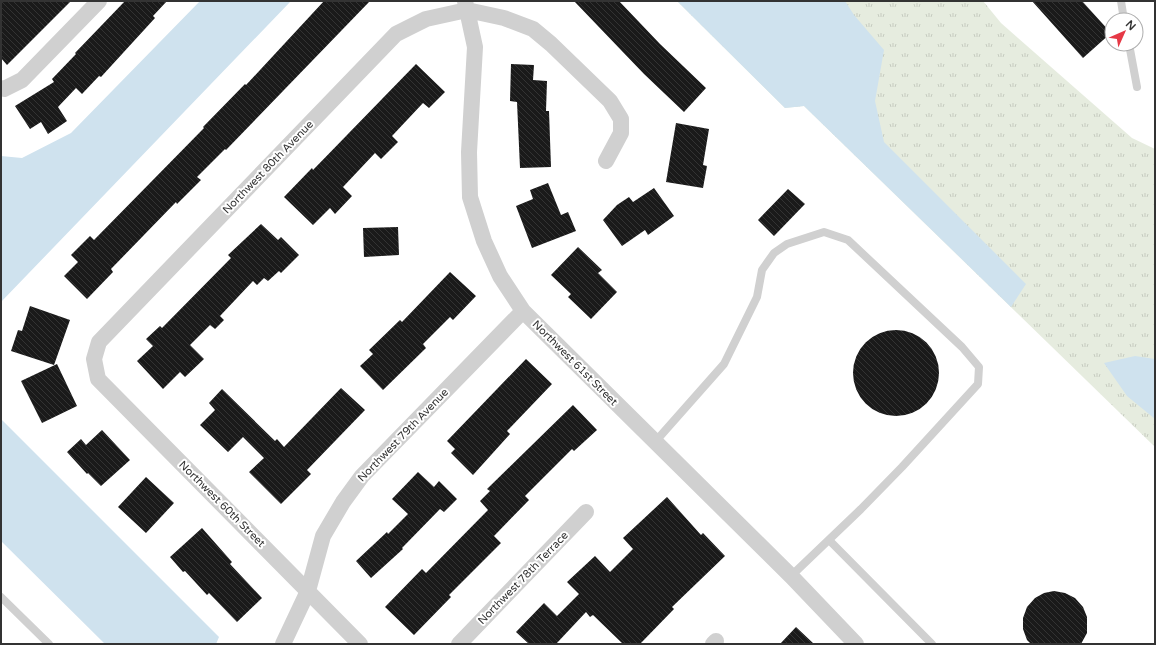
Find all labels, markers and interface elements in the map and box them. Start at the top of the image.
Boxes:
north arrow [1104,12,1144,52]
text: N [1123,18,1138,33]
street label: Northwest 80th Avenue [220,118,316,216]
street label: Northwest 61st Street [530,318,620,408]
street label: Northwest 79th Avenue [355,386,451,484]
street label: Northwest 60th Street [176,458,268,550]
street label: Northwest 78th Terrace [475,529,571,627]

